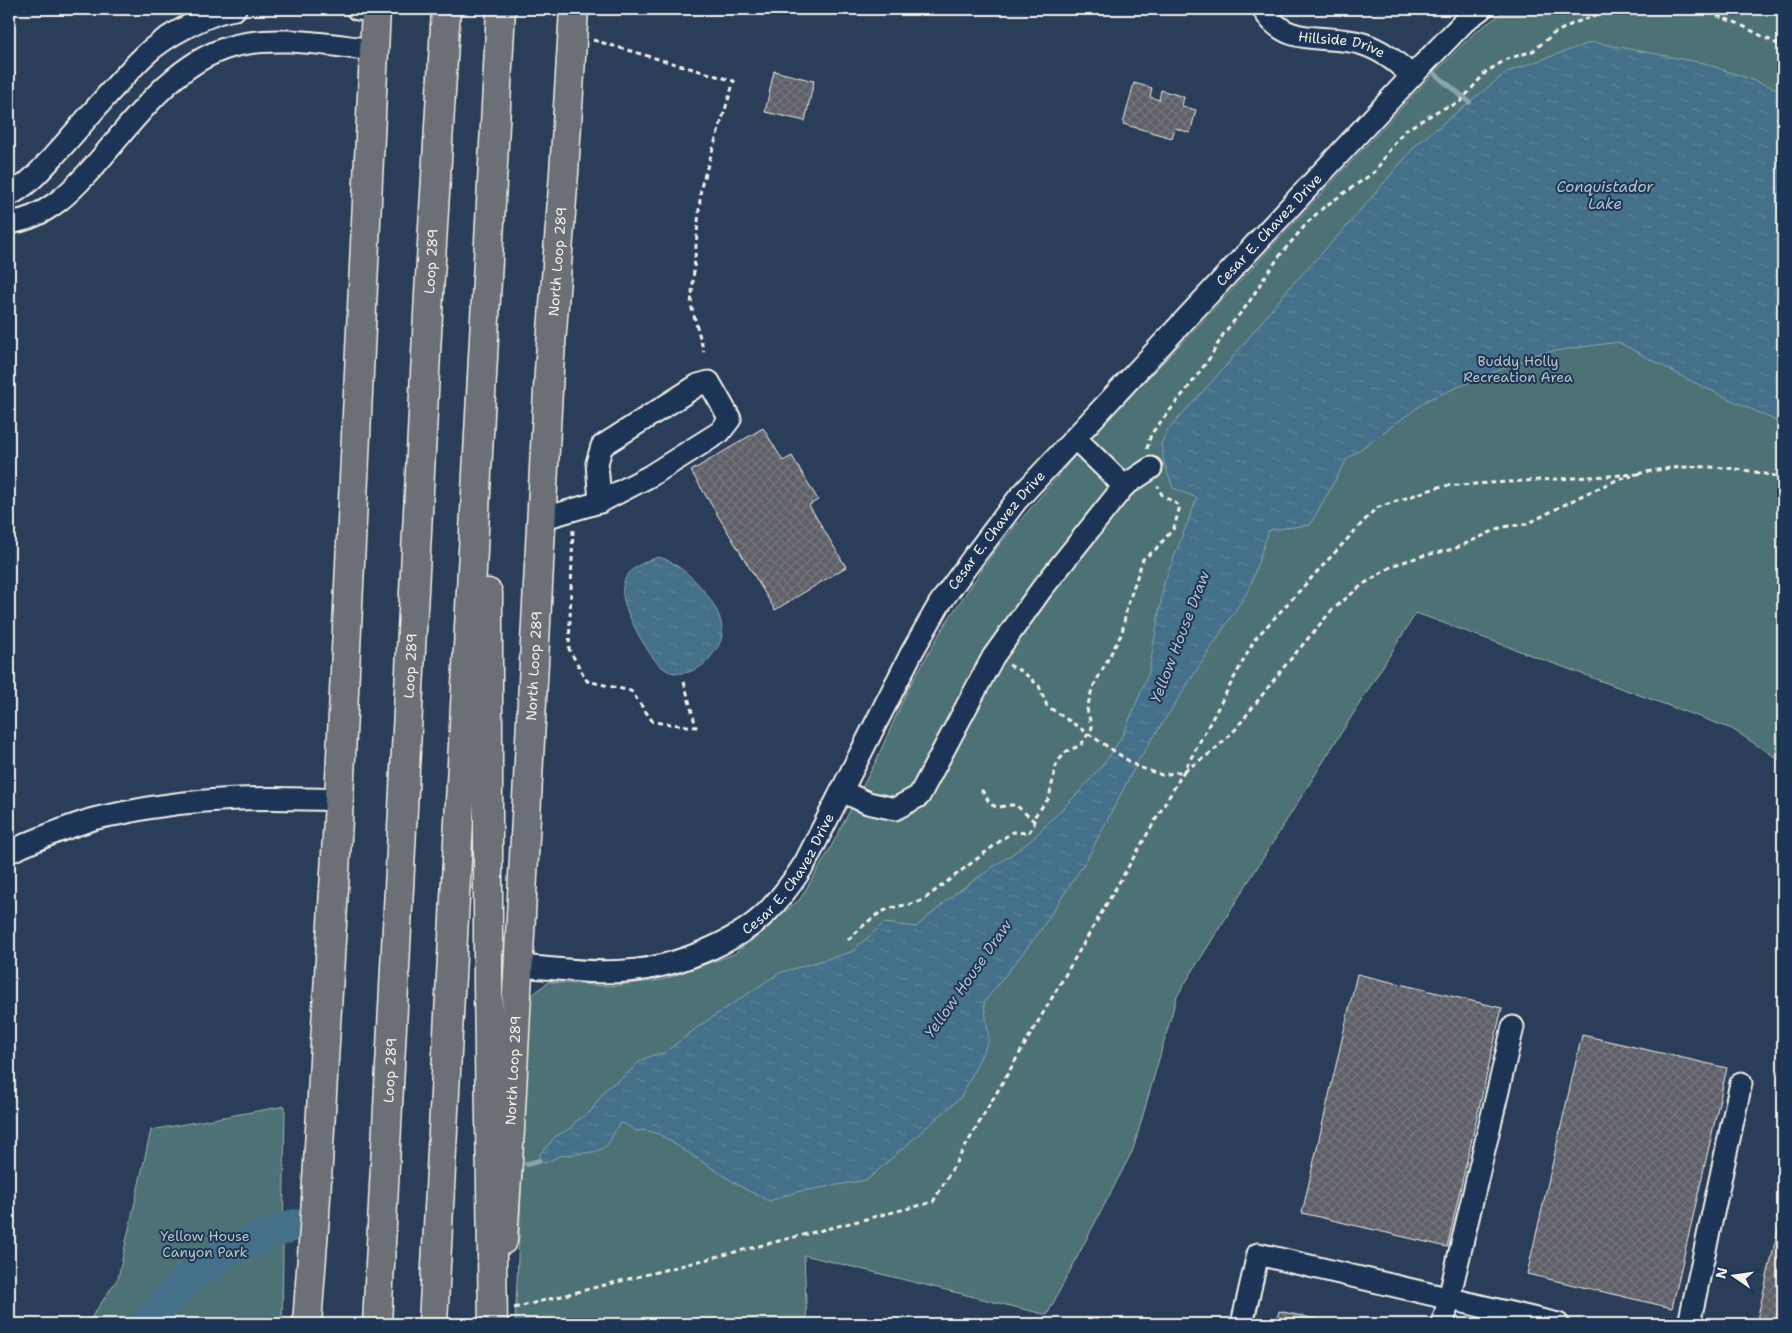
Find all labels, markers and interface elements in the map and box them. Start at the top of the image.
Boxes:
street label: Hillside Drive [1297,27,1389,62]
street label: Cesar E. Chavez Drive [1212,170,1326,290]
water label: Conquistador Lake [1557,177,1654,214]
street label: North Loop 289 [544,206,570,317]
street label: Loop 289 [420,228,442,295]
park label: Buddy Holly Recreation Area [1463,352,1573,386]
street label: Cesar E. Chavez Drive [944,467,1049,593]
water label: Yellow House Draw [1146,567,1215,706]
street label: North Loop 289 [522,611,546,721]
street label: Loop 289 [400,633,421,699]
street label: Cesar E. Chavez Drive [738,810,838,938]
water label: Yellow House Draw [920,915,1017,1042]
street label: North Loop 289 [501,1015,525,1126]
street label: Loop 289 [379,1037,400,1103]
park label: Yellow House Canyon Park [160,1227,250,1261]
north arrow [1710,1250,1760,1300]
text: N [1711,1266,1731,1281]

